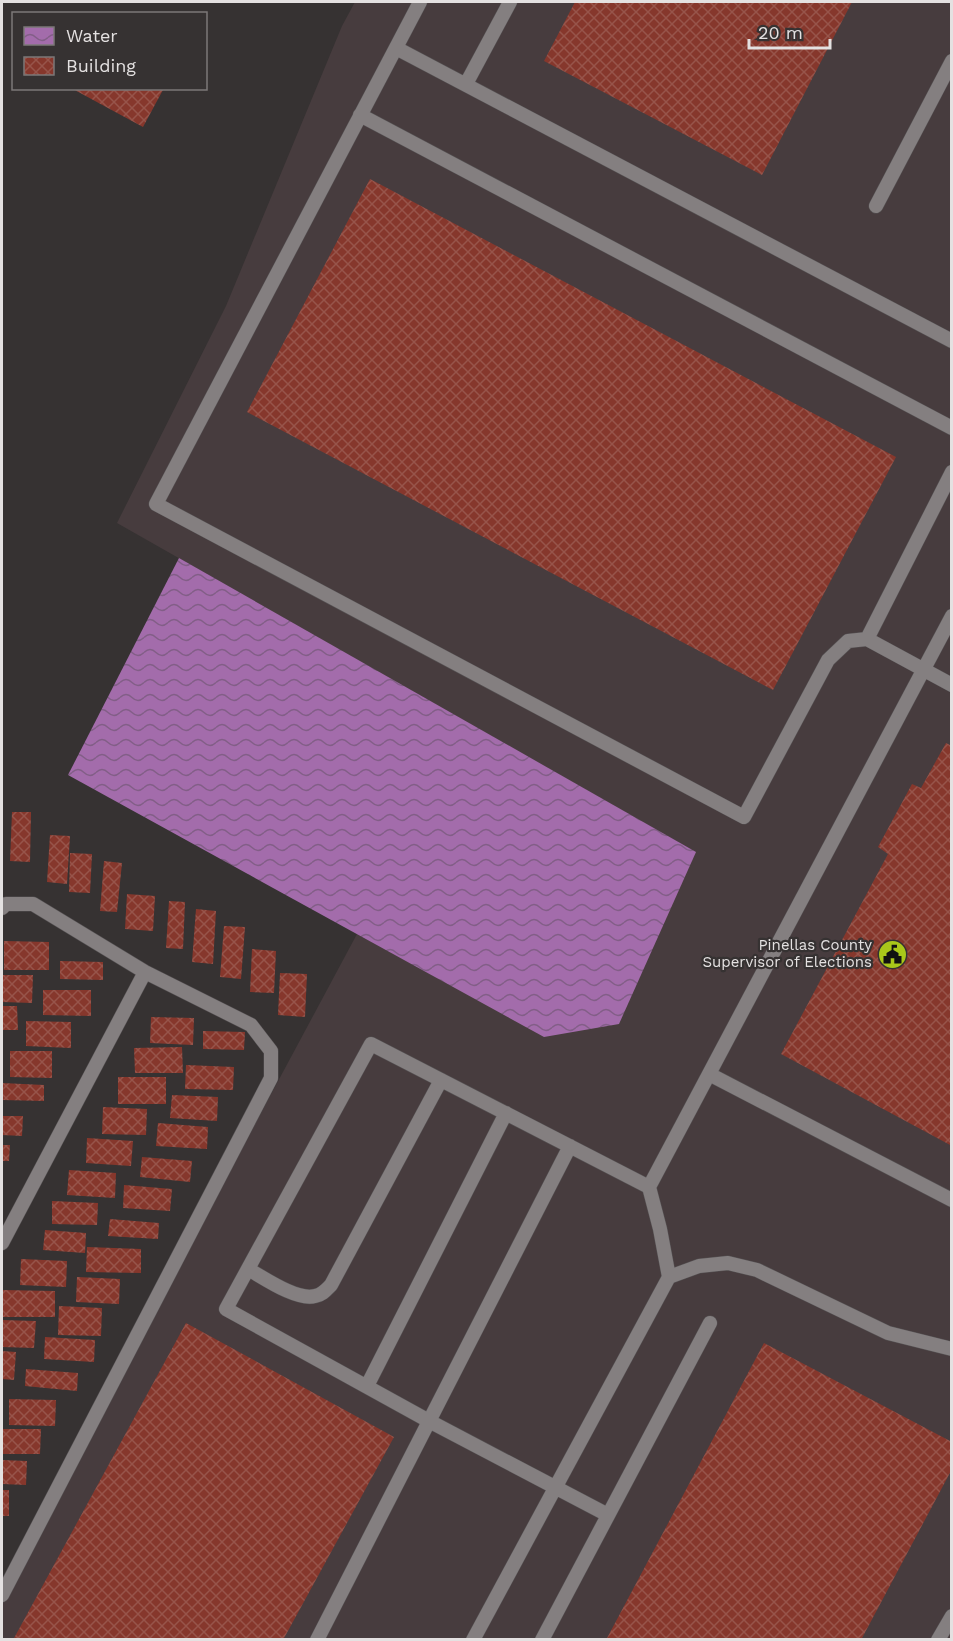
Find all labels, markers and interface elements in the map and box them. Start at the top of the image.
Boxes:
legend [12,12,207,90]
scale bar [749,12,830,50]
text: 20 m [758,22,803,43]
text: Water [66,25,118,46]
text: Building [66,55,136,76]
place label: Pinellas County Supervisor of Elections [702,936,872,971]
public building icon: Pinellas County Supervisor of Elections [877,938,909,970]

